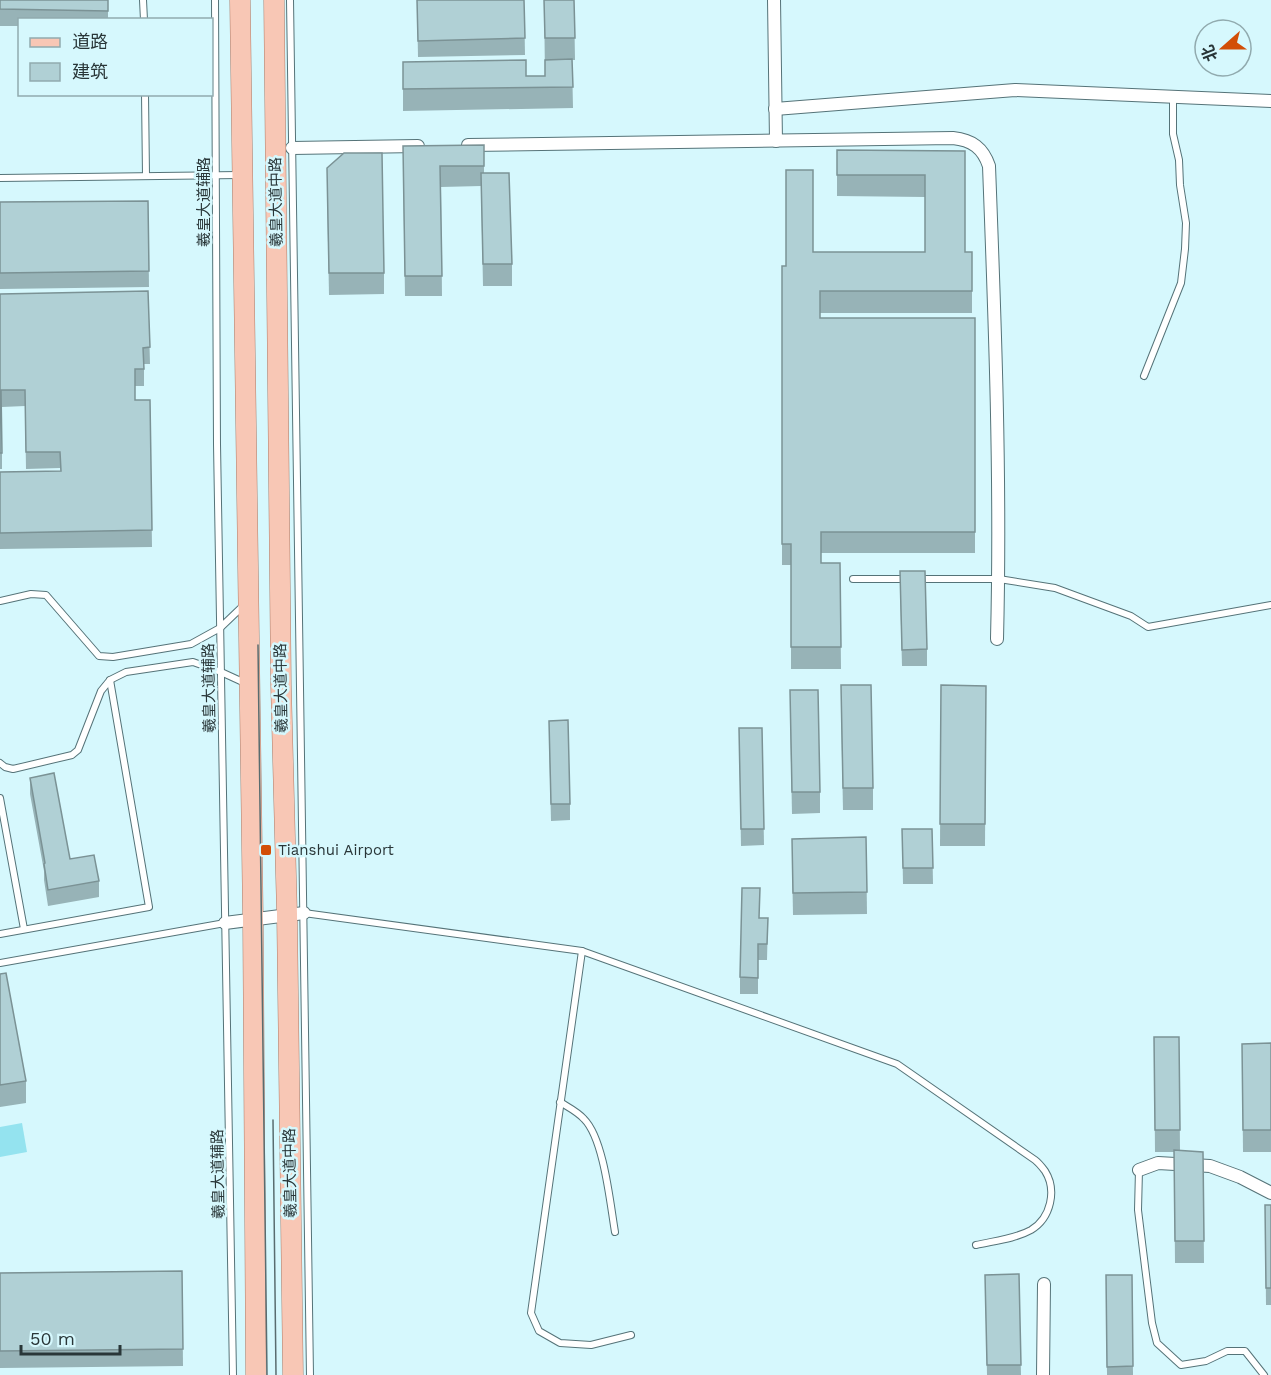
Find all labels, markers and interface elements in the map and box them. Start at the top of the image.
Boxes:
legend [18,18,213,96]
north arrow [1193,18,1253,78]
text: 道路 [72,31,108,52]
text: 北 [1198,42,1221,64]
text: 建筑 [72,61,108,82]
street label: 羲皇大道辅路 [195,157,213,247]
street label: 羲皇大道中路 [266,157,286,247]
street label: 羲皇大道辅路 [199,643,219,733]
street label: 羲皇大道中路 [271,643,291,733]
place label: Tianshui Airport [278,841,395,859]
marker: Tianshui Airport [259,843,273,857]
street label: 羲皇大道中路 [280,1128,300,1218]
street label: 羲皇大道辅路 [208,1129,228,1219]
scale bar [21,1318,120,1356]
text: 50 m [30,1328,75,1349]

